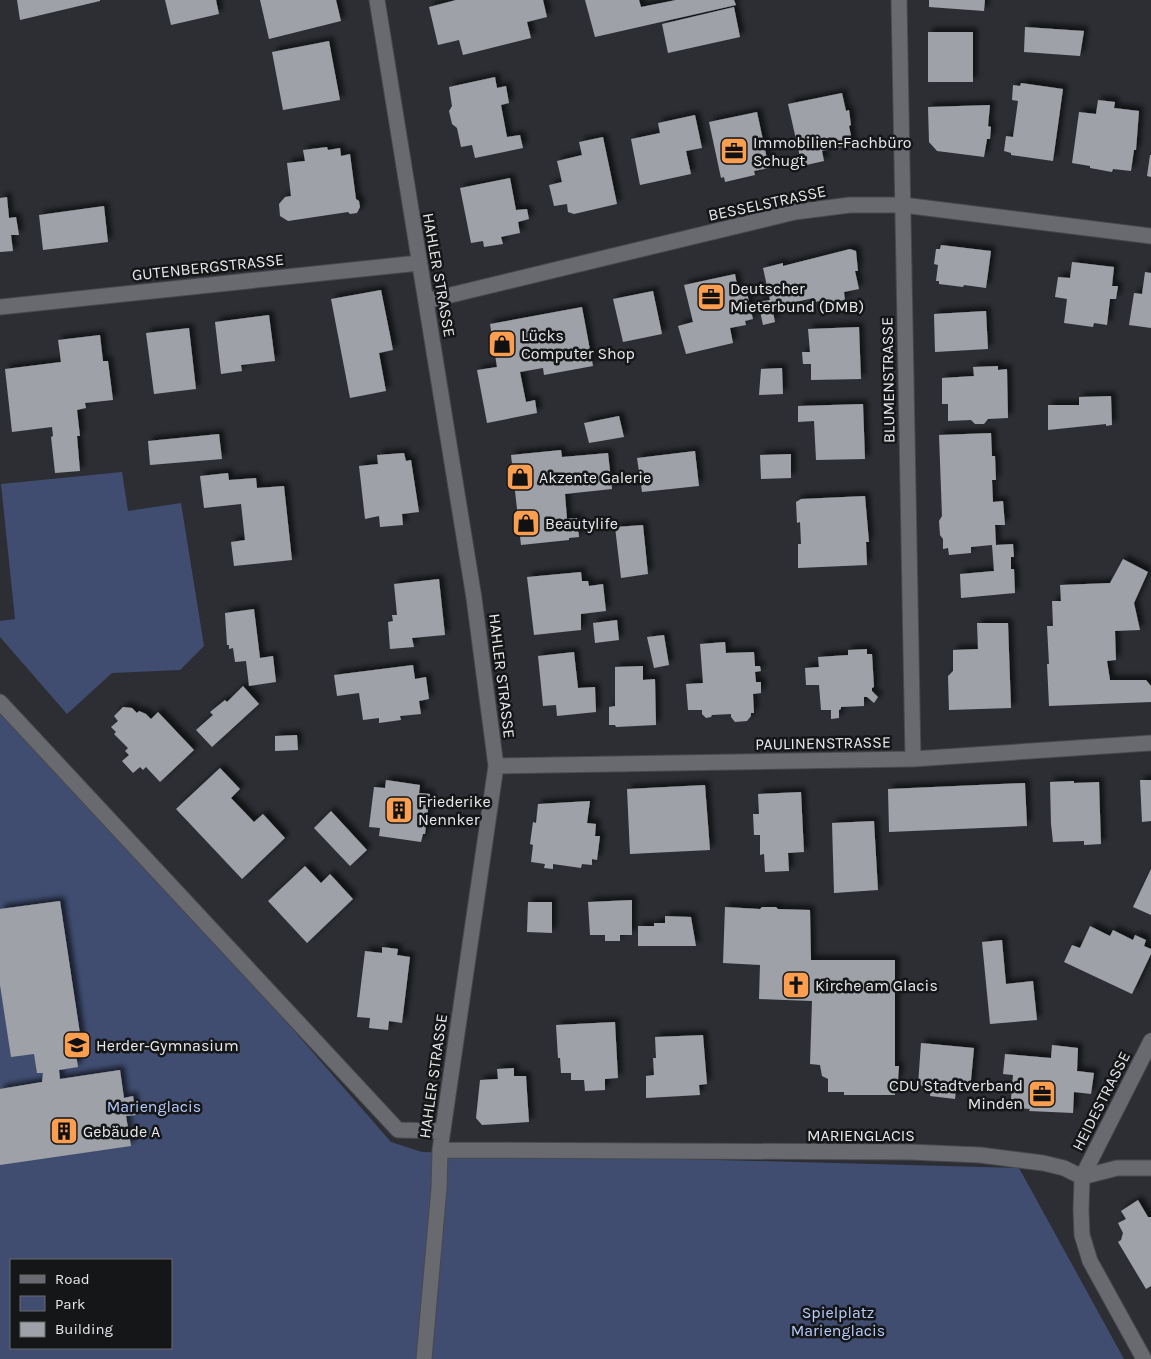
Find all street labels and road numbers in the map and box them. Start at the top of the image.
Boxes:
street label: BESSELSTRASSE [706,181,828,225]
street label: HAHLER STRASSE [419,211,459,339]
street label: GUTENBERGSTRASSE [131,250,285,284]
street label: BLUMENSTRASSE [877,317,899,443]
street label: HAHLER STRASSE [485,612,519,740]
street label: PAULINENSTRASSE [755,732,891,754]
street label: HAHLER STRASSE [415,1012,451,1140]
street label: HEIDESTRASSE [1068,1048,1134,1154]
street label: MARIENGLACIS [807,1126,915,1145]

